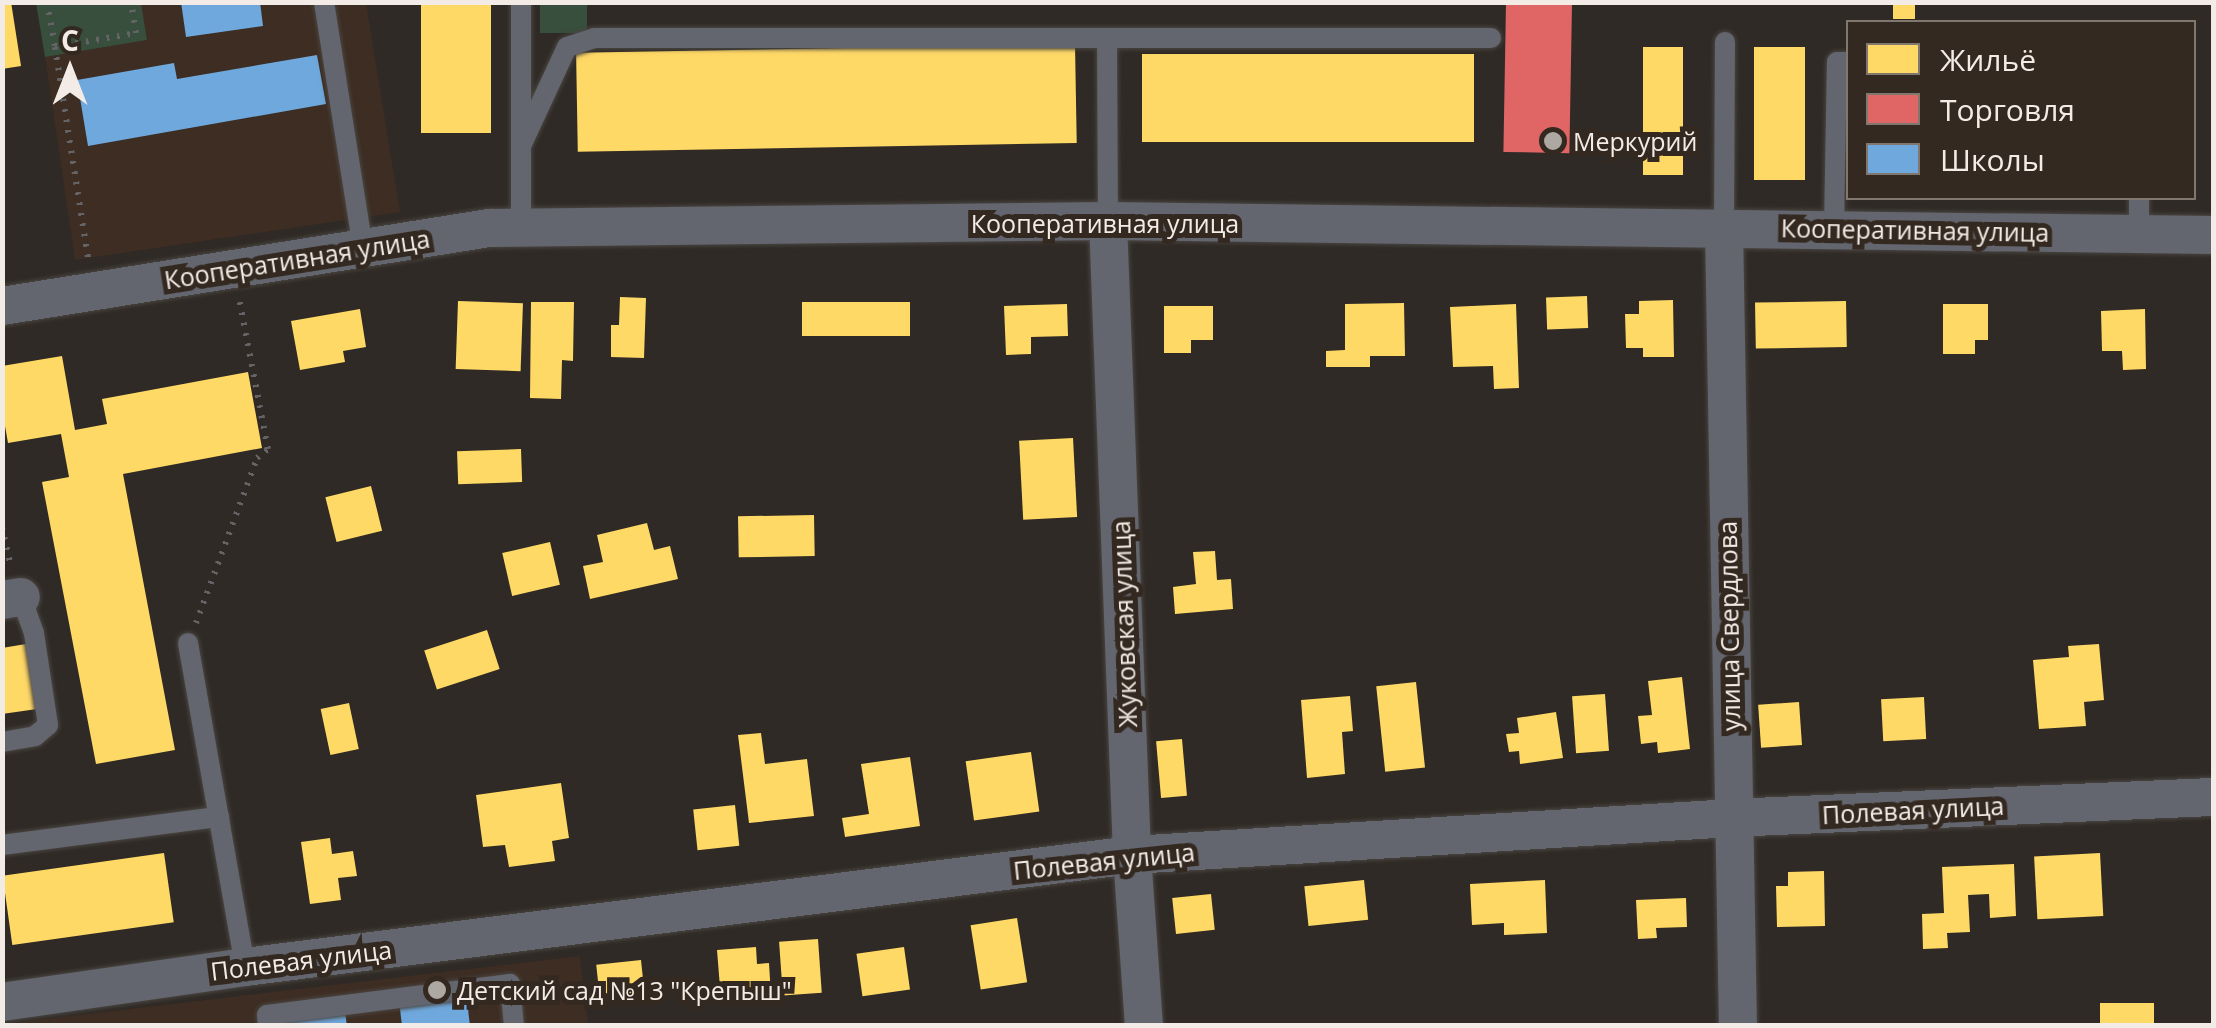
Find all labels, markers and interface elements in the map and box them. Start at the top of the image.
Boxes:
north arrow [20,20,120,120]
legend [1846,20,2196,200]
text: С [61,21,79,59]
text: Жильё [1940,39,2036,80]
text: Торговля [1940,89,2075,130]
place label: Меркурий [1573,126,1697,156]
marker: Меркурий [1542,130,1564,152]
text: Школы [1940,139,2045,180]
street label: Кооперативная улица [971,208,1239,238]
street label: Кооперативная улица [1781,213,2049,247]
street label: Кооперативная улица [162,223,432,295]
street label: Жуковская улица [1105,520,1143,728]
street label: улица Свердлова [1712,521,1746,731]
street label: Полевая улица [1821,790,2005,830]
street label: Полевая улица [1012,837,1196,885]
street label: Полевая улица [209,934,393,986]
place label: Детский сад №13 "Крепыш" [457,975,792,1005]
marker: Детский сад №13 "Крепыш" [426,979,448,1001]

